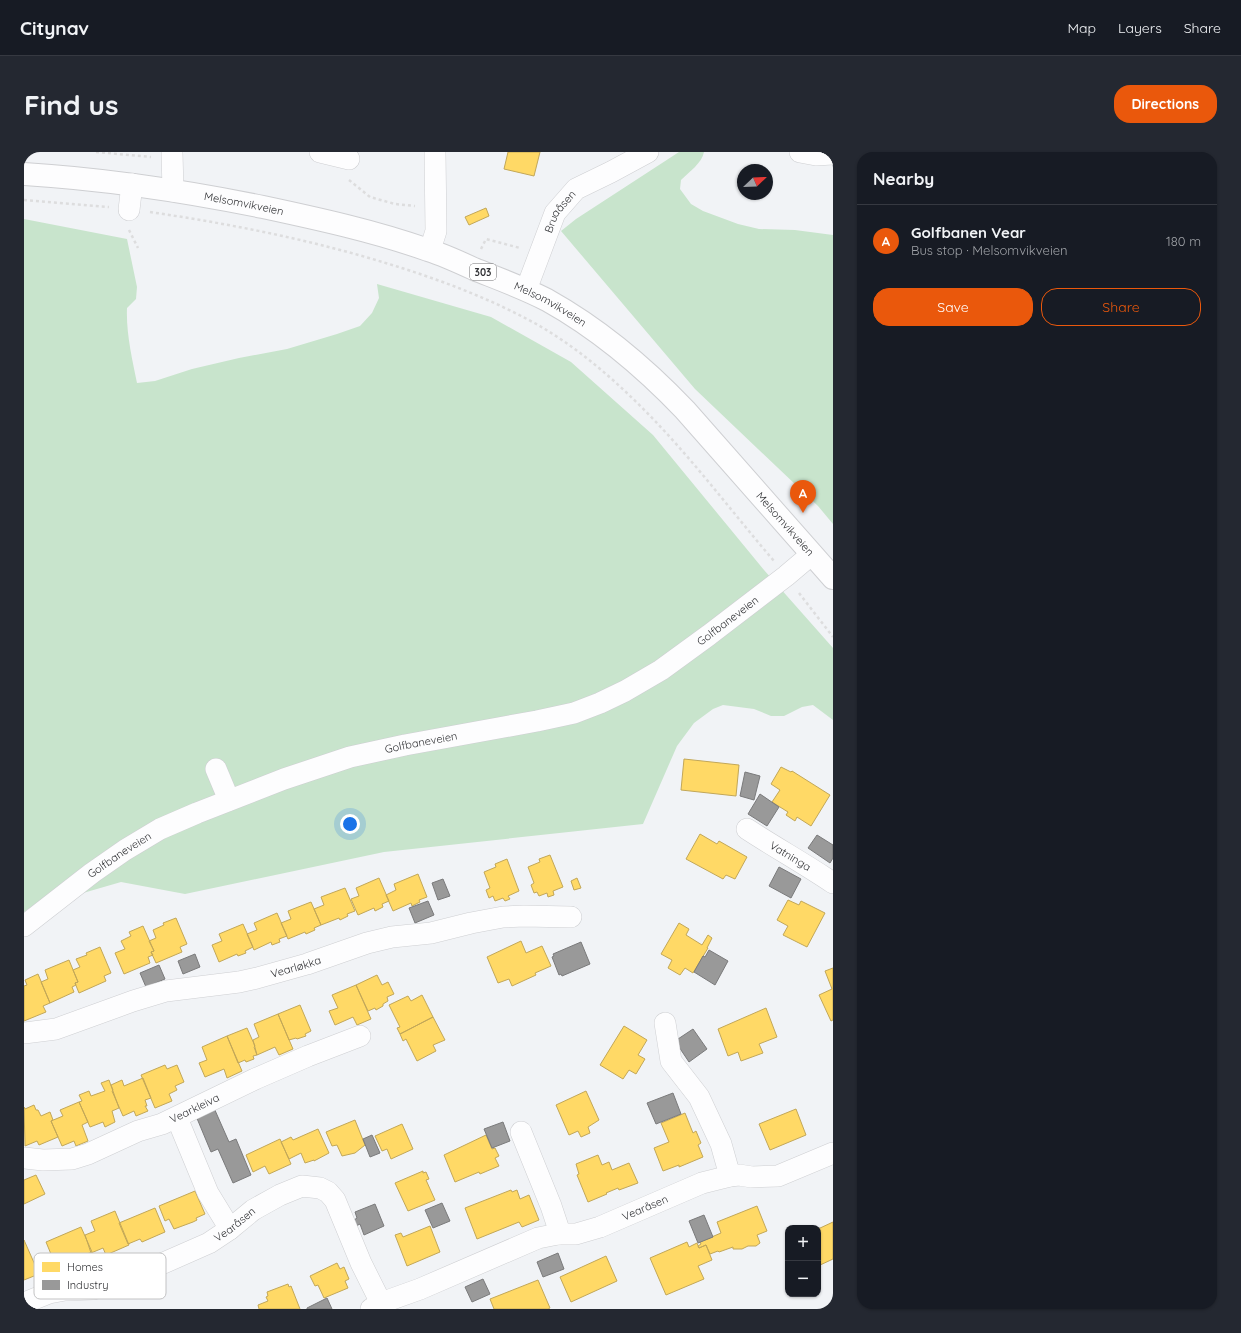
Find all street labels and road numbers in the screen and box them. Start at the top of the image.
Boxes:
street label: Bruaåsen [541,187,579,235]
street label: Melsomvikveien [203,189,285,218]
road number: 303 [470,264,496,280]
street label: Melsomvikveien [512,279,589,330]
street label: Melsomvikveien [753,489,817,559]
street label: Golfbaneveien [694,593,761,649]
street label: Golfbaneveien [383,729,458,756]
street label: Golfbaneveien [85,829,154,881]
street label: Vatninga [767,838,814,874]
street label: Vearløkka [269,953,323,981]
street label: Vearkleiva [167,1090,222,1126]
street label: Vearåsen [620,1192,670,1224]
street label: Vearåsen [211,1204,258,1245]

